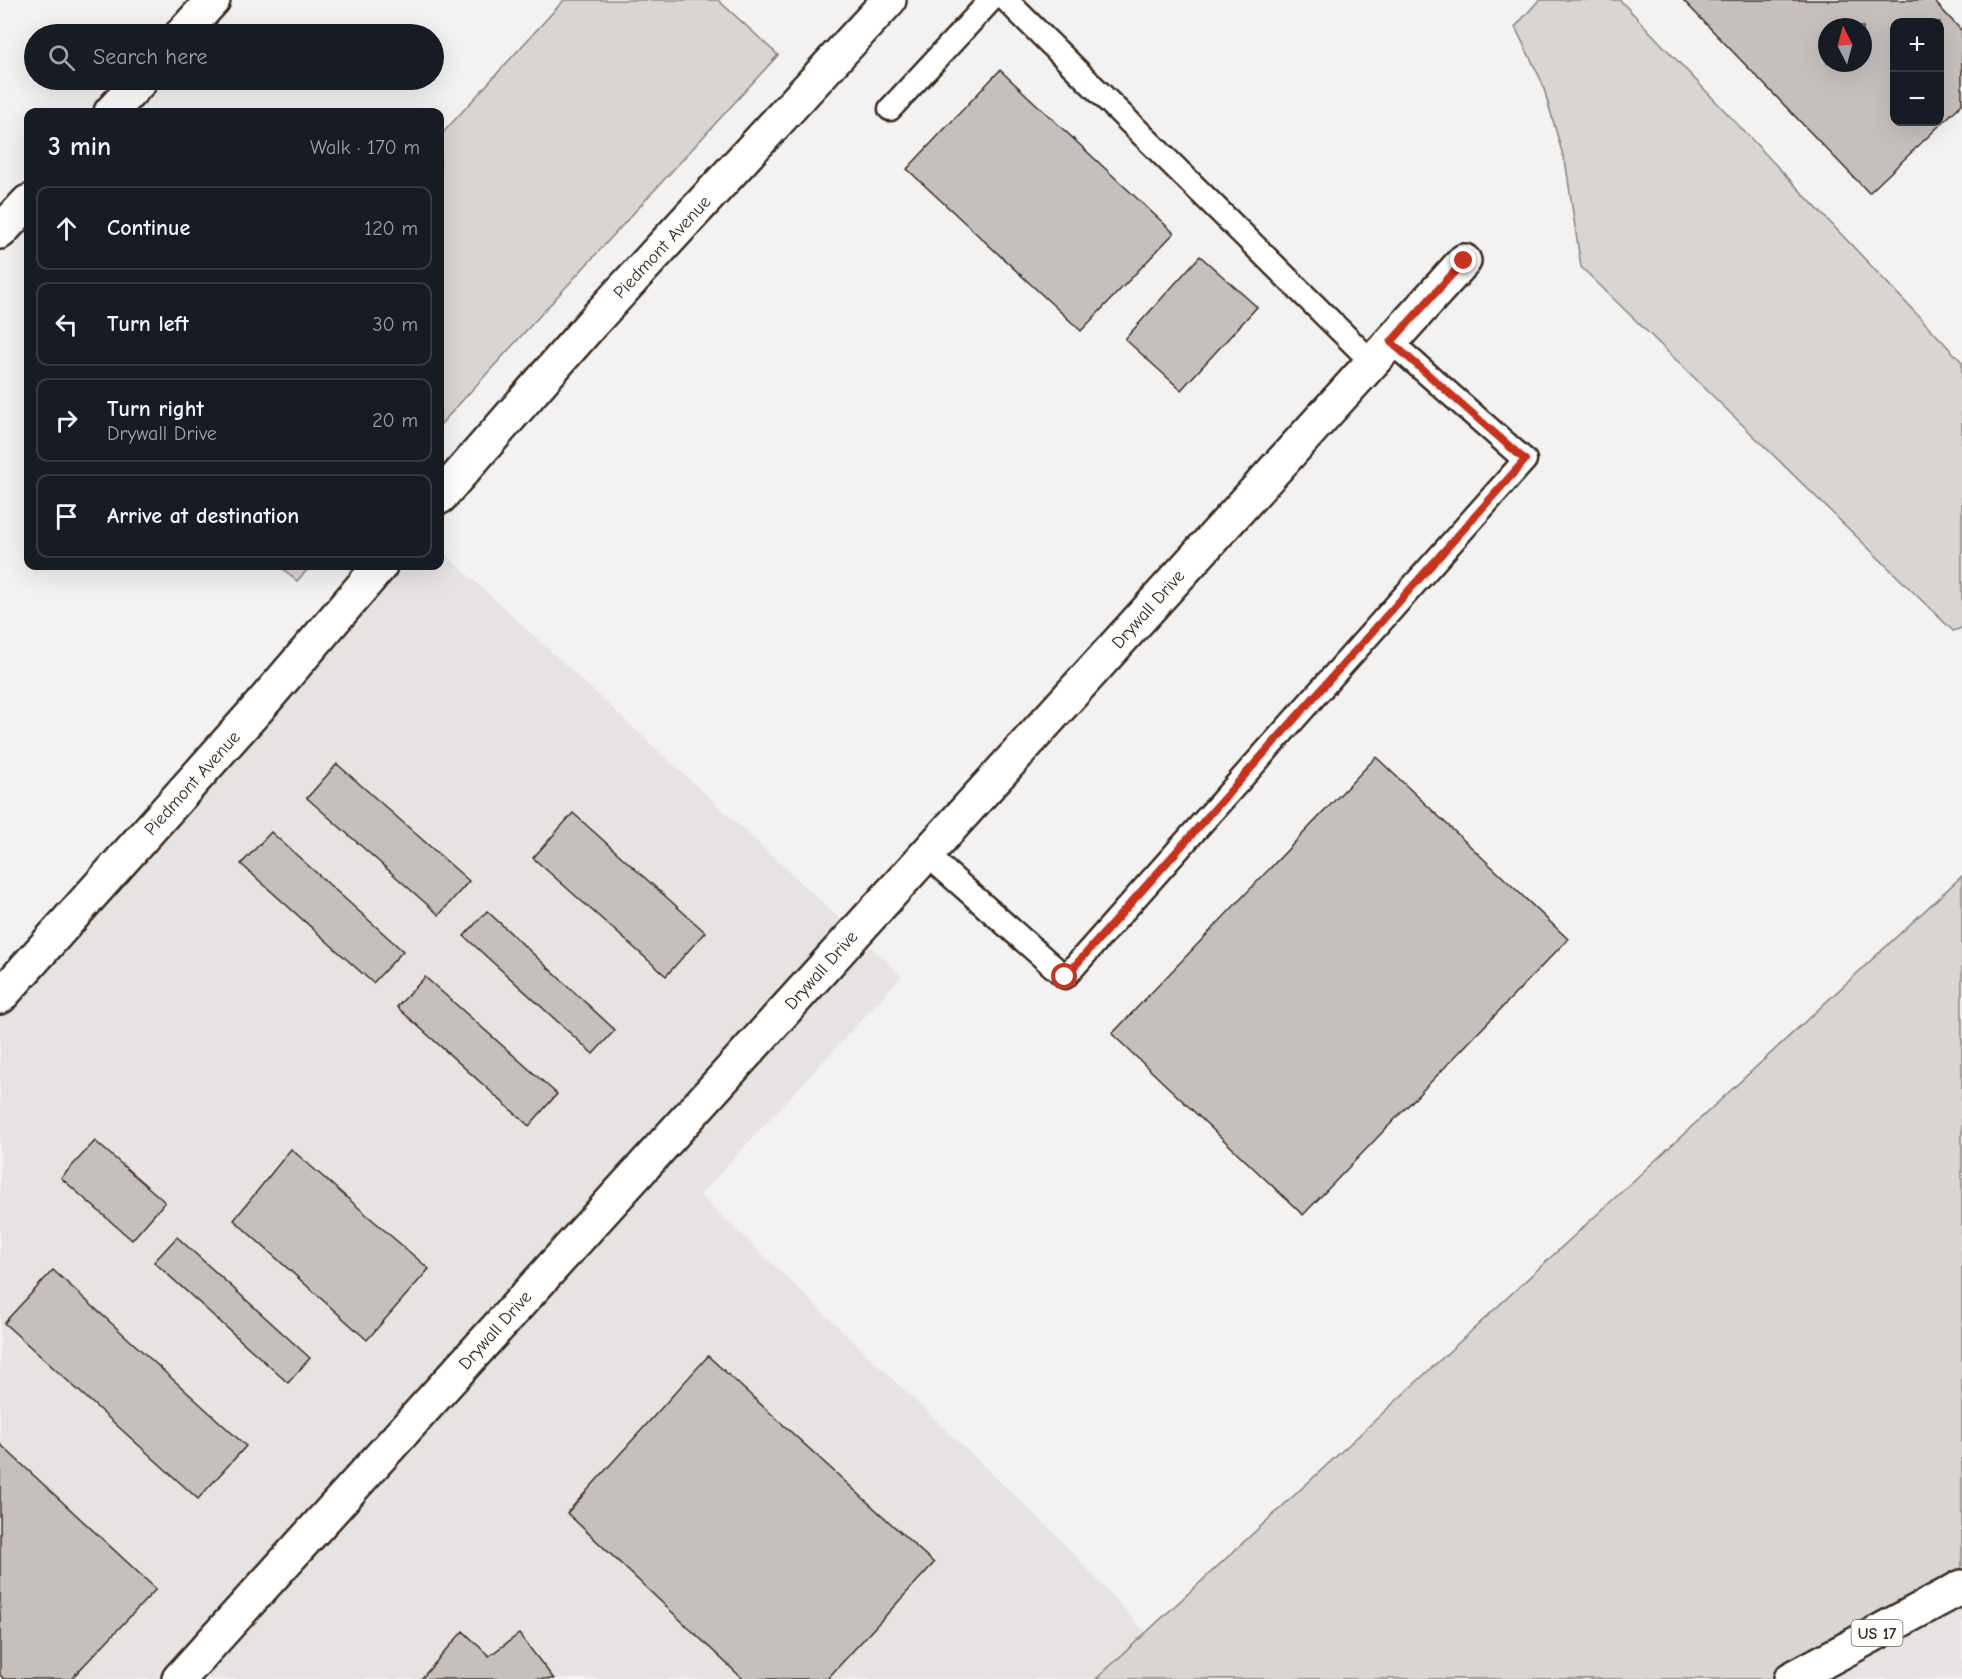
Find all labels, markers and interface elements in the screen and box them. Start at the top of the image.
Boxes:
north arrow [1818,18,1872,72]
map controls [1890,18,1944,126]
button: + [1890,18,1944,72]
search box [24,24,444,90]
icon: search [45,41,78,74]
text: Search here [93,44,208,70]
button: − [1890,72,1944,126]
text: 3 min [48,132,111,162]
text: Walk · 170 m [310,136,420,159]
street label: Piedmont Avenue [609,192,715,303]
icon: ahead [50,212,83,245]
text: Continue [107,215,190,241]
text: 120 m [364,217,418,240]
route end [1450,247,1476,273]
icon: left [50,308,83,341]
text: Turn left [107,311,189,337]
text: 30 m [372,313,418,336]
text: Turn right [107,396,204,422]
icon: right [50,404,83,437]
text: 20 m [372,409,418,432]
text: Drywall Drive [107,422,217,445]
icon: arrive [50,500,83,533]
text: Arrive at destination [107,503,299,529]
street label: Drywall Drive [1107,566,1189,653]
street label: Piedmont Avenue [140,727,245,840]
street label: Drywall Drive [780,927,862,1014]
route start [1051,963,1077,989]
street label: Drywall Drive [454,1287,536,1374]
road number: US 17 [1852,1620,1902,1646]

